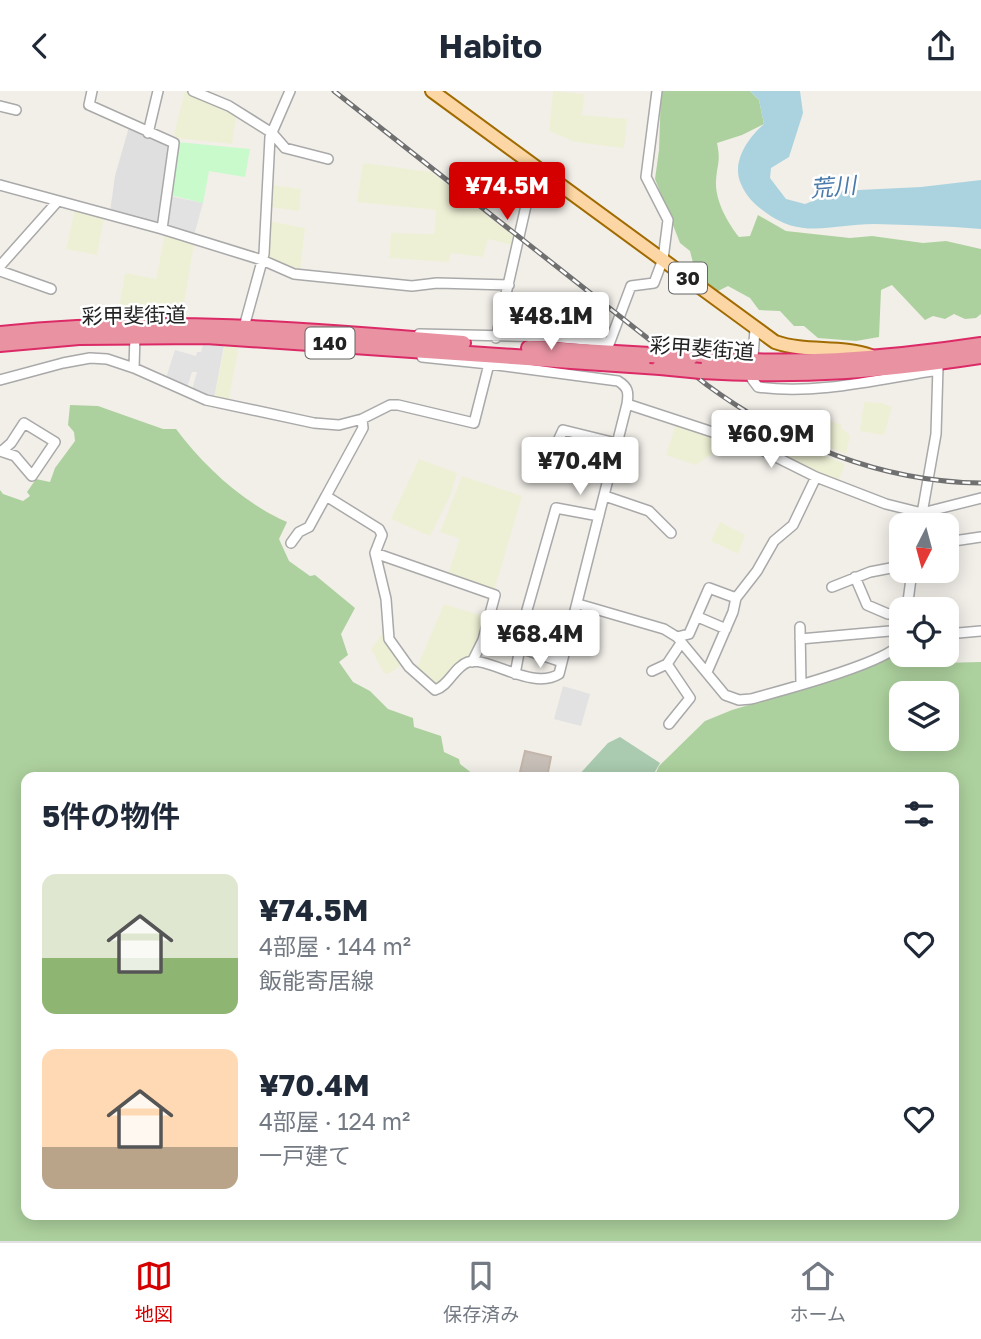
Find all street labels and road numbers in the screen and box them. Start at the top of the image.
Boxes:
road number: 30 [669,263,707,293]
street label: 彩甲斐街道 [81,301,187,329]
road number: 140 [306,327,354,359]
street label: 彩甲斐街道 [649,331,755,365]

